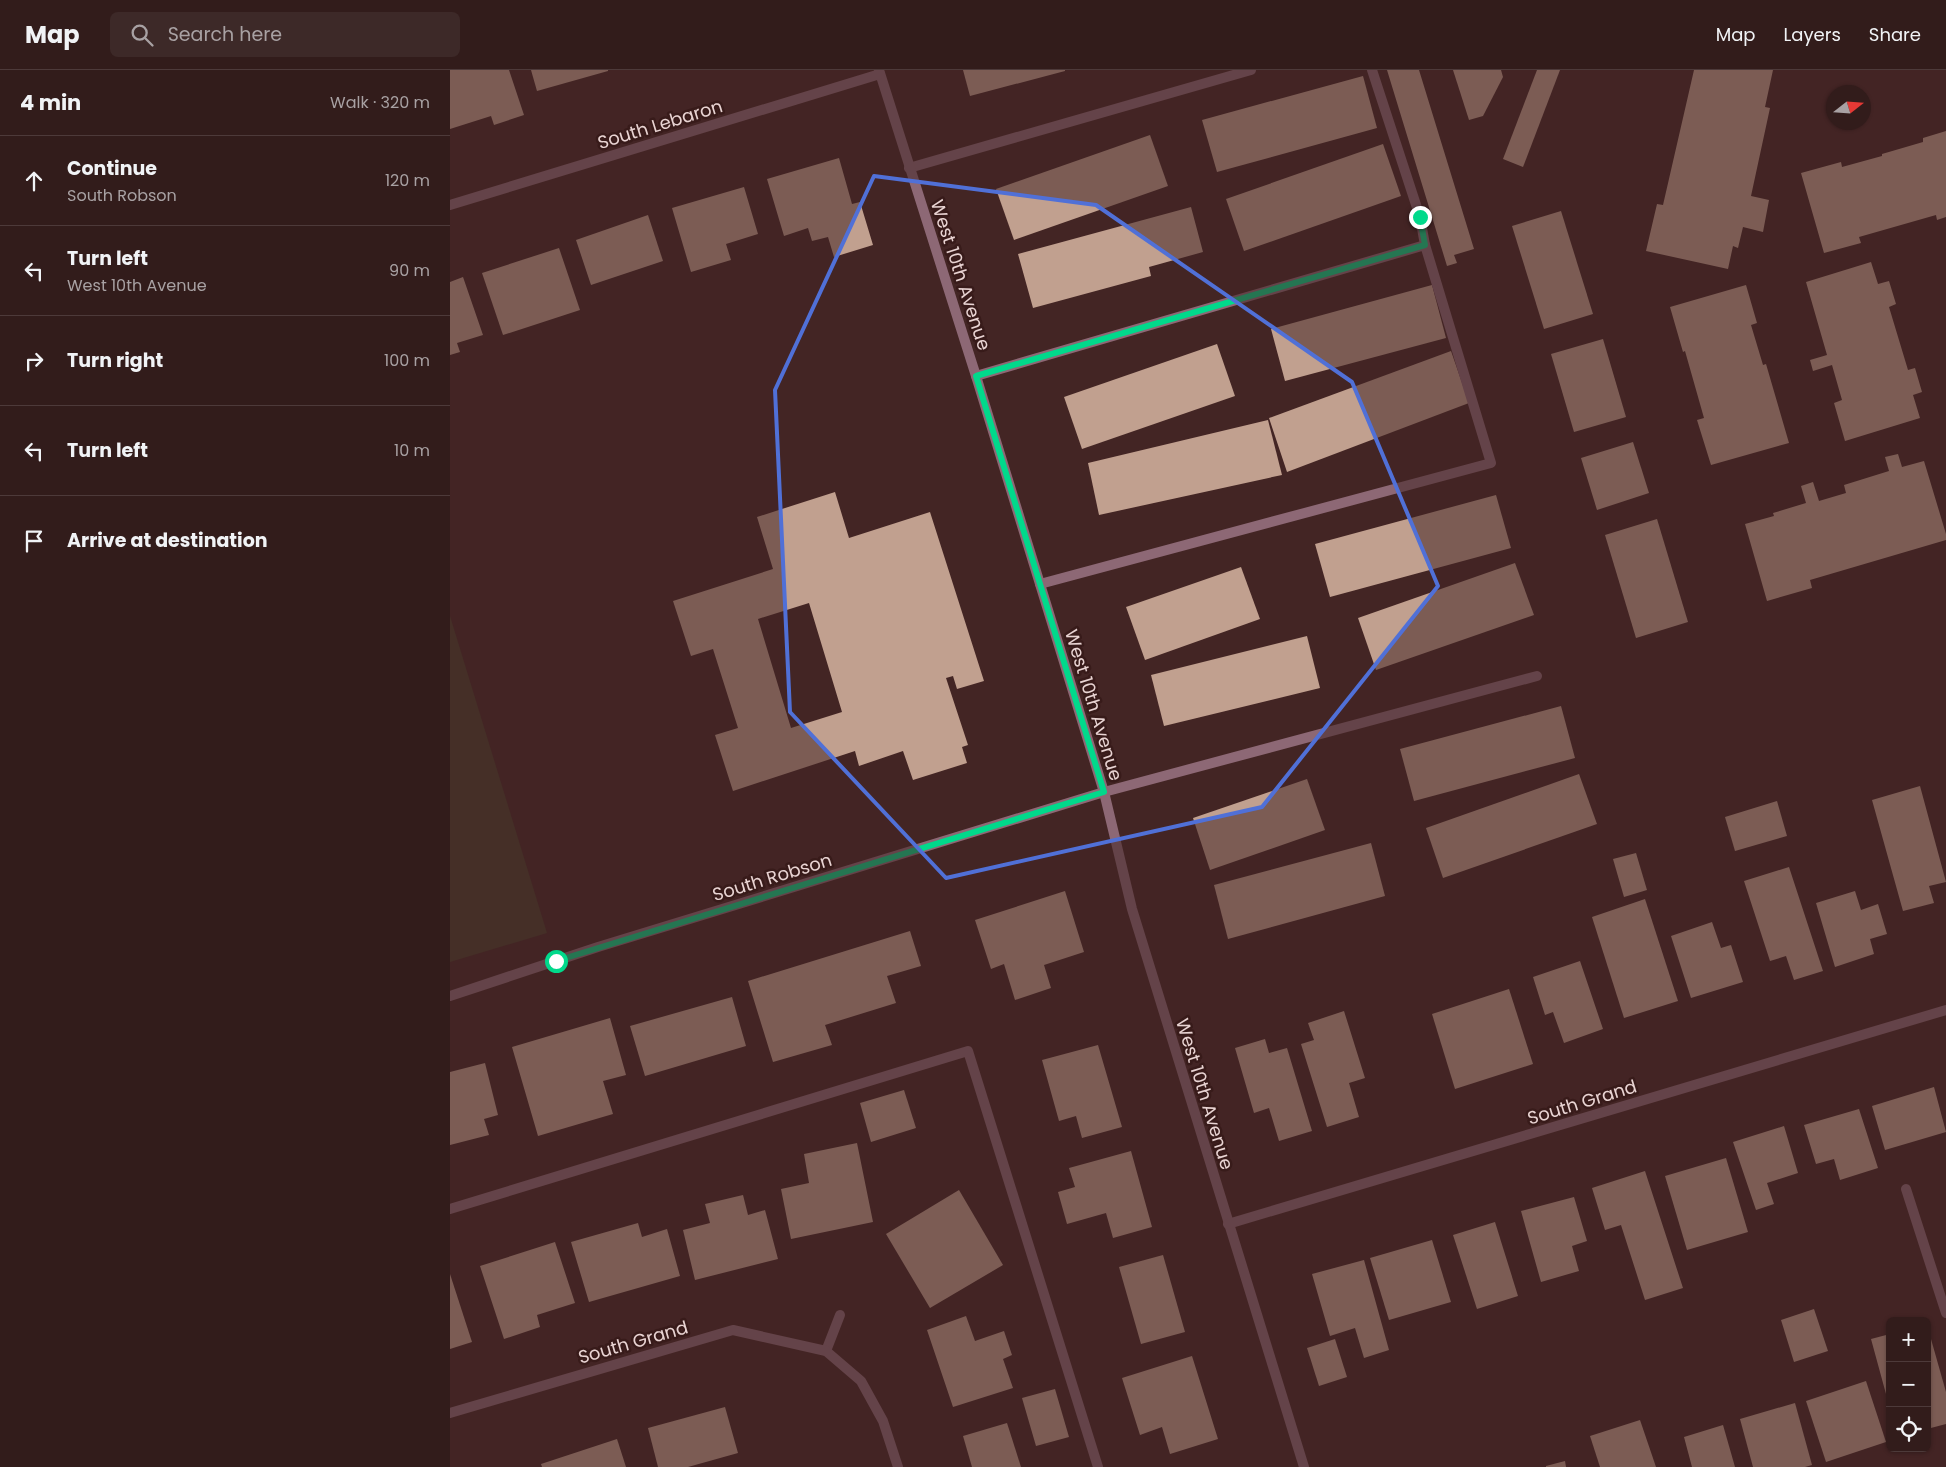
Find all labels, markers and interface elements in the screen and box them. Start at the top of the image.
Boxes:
search box [110,12,460,57]
text: Map [25,18,80,51]
icon: search [128,21,156,49]
text: Search here [168,21,282,48]
text: Map [1716,22,1756,47]
text: Layers [1784,22,1841,47]
text: Share [1869,22,1921,47]
north arrow [1826,85,1871,130]
text: 4 min [20,88,81,117]
text: Walk · 320 m [330,91,430,114]
street label: South Lebaron [594,93,726,155]
text: Continue [67,155,157,182]
icon: ahead [20,167,48,195]
text: 120 m [385,169,430,192]
text: South Robson [67,184,177,207]
street label: West 10th Avenue [925,196,997,354]
route end [1409,206,1432,229]
text: Turn left [67,245,148,272]
icon: left [20,257,48,285]
text: 90 m [389,259,430,282]
text: West 10th Avenue [67,274,207,297]
icon: right [20,347,48,375]
text: Turn right [67,347,163,374]
text: 100 m [384,349,430,372]
icon: left [20,437,48,465]
text: Turn left [67,437,148,464]
text: 10 m [394,439,430,462]
icon: arrive [20,527,48,555]
text: Arrive at destination [67,527,268,554]
street label: West 10th Avenue [1059,626,1129,784]
street label: South Robson [709,847,835,907]
route start [545,950,568,973]
street label: West 10th Avenue [1170,1015,1240,1173]
street label: South Grand [1524,1074,1640,1130]
street label: South Grand [575,1314,691,1370]
map controls [1886,1317,1931,1452]
button: + [1886,1317,1931,1362]
button: − [1886,1362,1931,1407]
button: locate [1886,1407,1931,1452]

